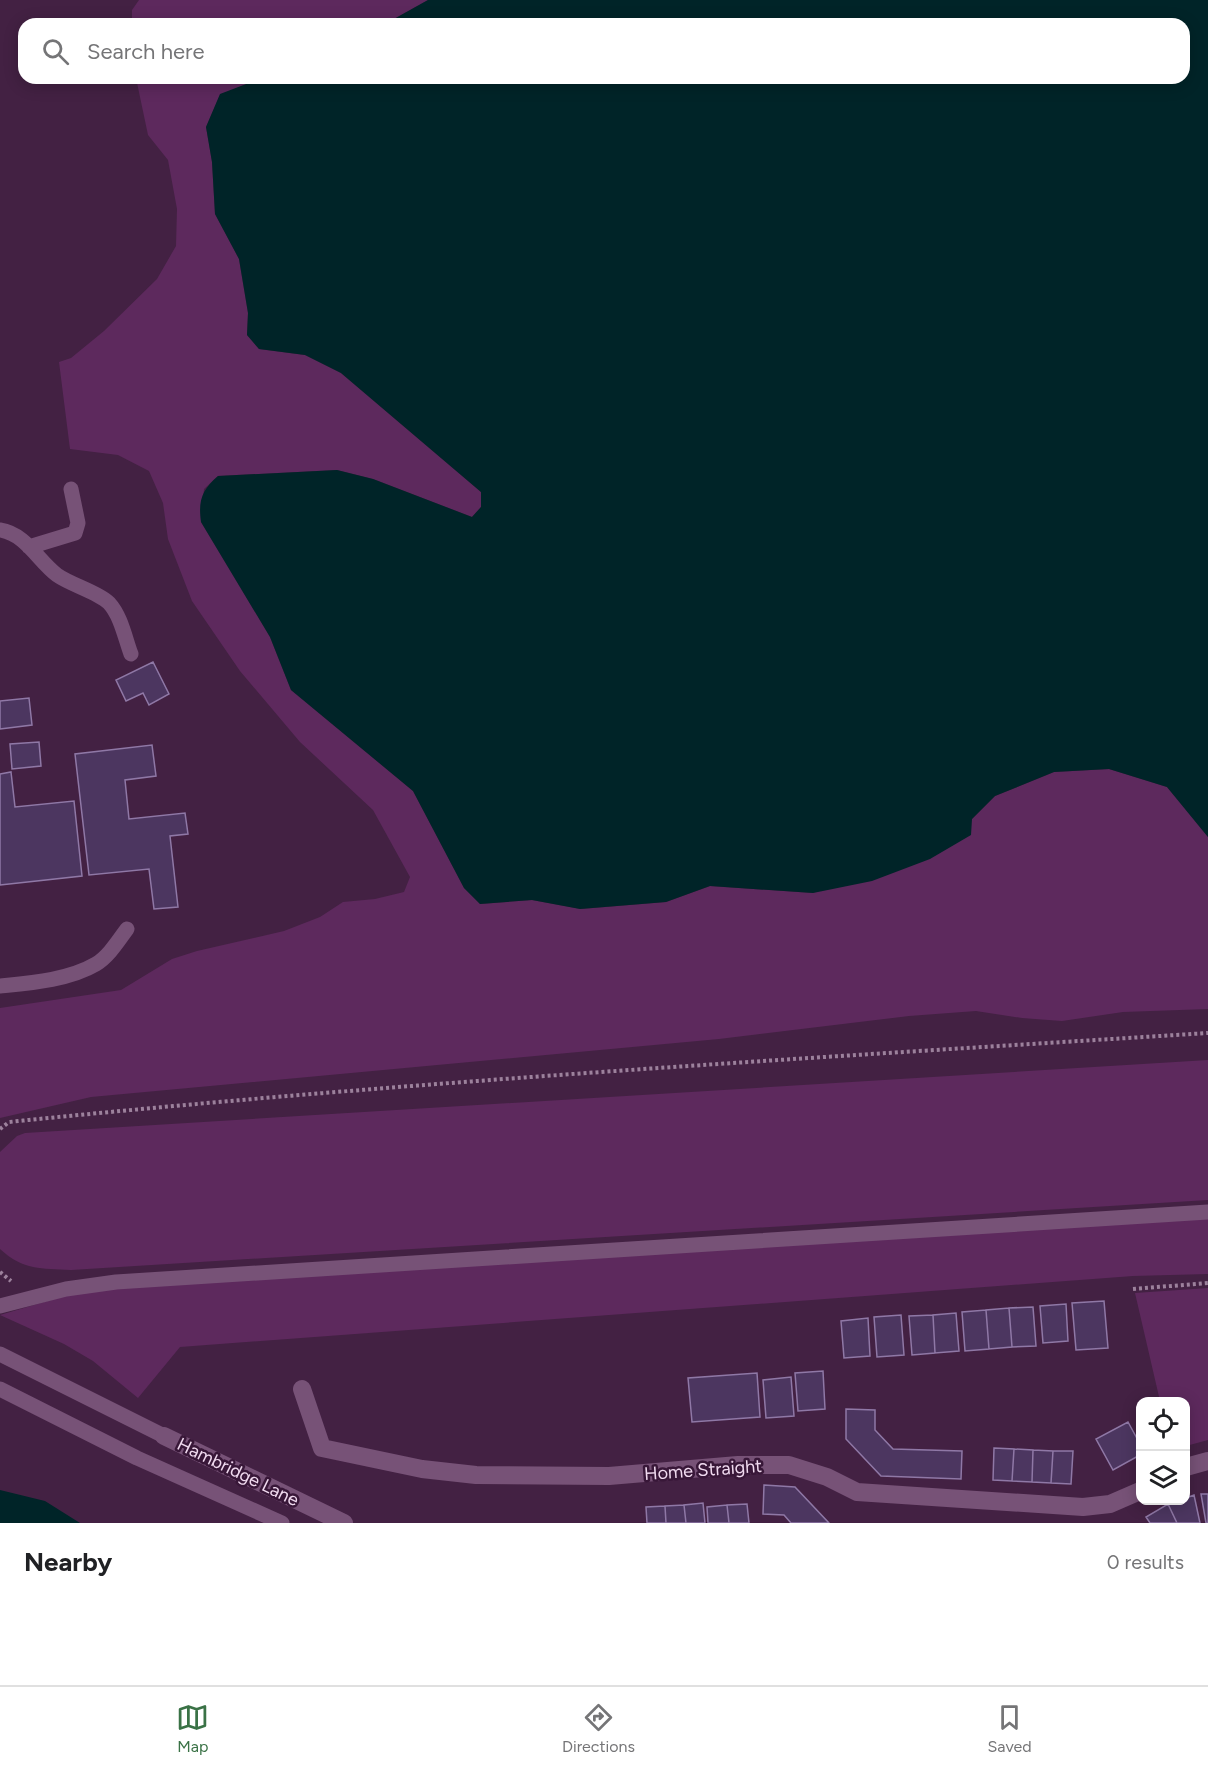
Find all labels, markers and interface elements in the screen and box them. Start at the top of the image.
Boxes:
search box [18,18,1190,84]
icon: search [39,35,72,68]
text: Search here [87,38,205,65]
map controls [1136,1397,1190,1505]
button: locate [1136,1397,1190,1451]
street label: Hambridge Lane [174,1433,303,1511]
button: layers [1136,1451,1190,1505]
street label: Home Straight [643,1455,763,1485]
text: Nearby [24,1546,112,1578]
text: 0 results [1107,1550,1184,1574]
tab: Map [176,1701,209,1756]
tab: Directions [562,1701,635,1756]
tab: Saved [988,1701,1032,1756]

